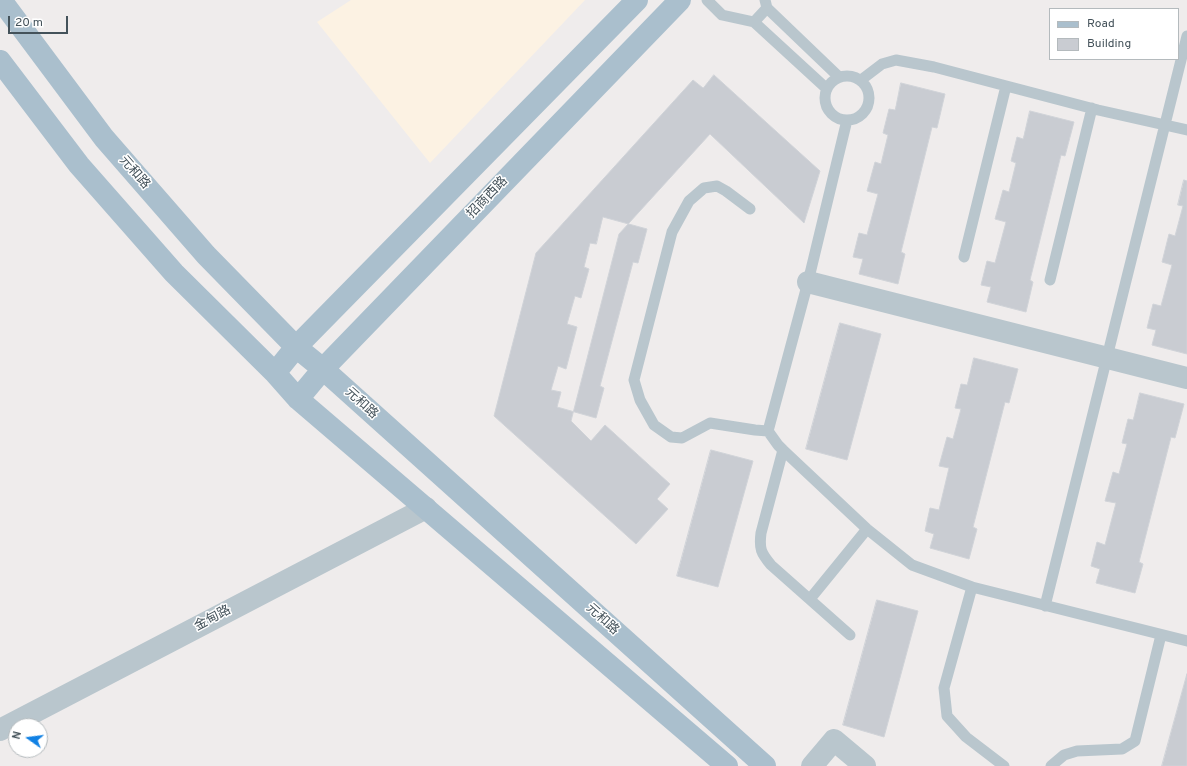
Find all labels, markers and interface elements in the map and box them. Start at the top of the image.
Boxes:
scale bar [10,8,70,34]
legend [1049,8,1179,60]
text: 20 m [15,15,43,31]
text: Road [1087,16,1115,32]
text: Building [1087,36,1131,52]
street label: 元和路 [115,153,153,193]
street label: 招商西路 [464,174,512,222]
street label: 元和路 [341,385,381,423]
street label: 元和路 [582,601,622,639]
street label: 金甸路 [192,603,234,635]
north arrow [8,718,48,758]
text: N [10,730,25,741]

